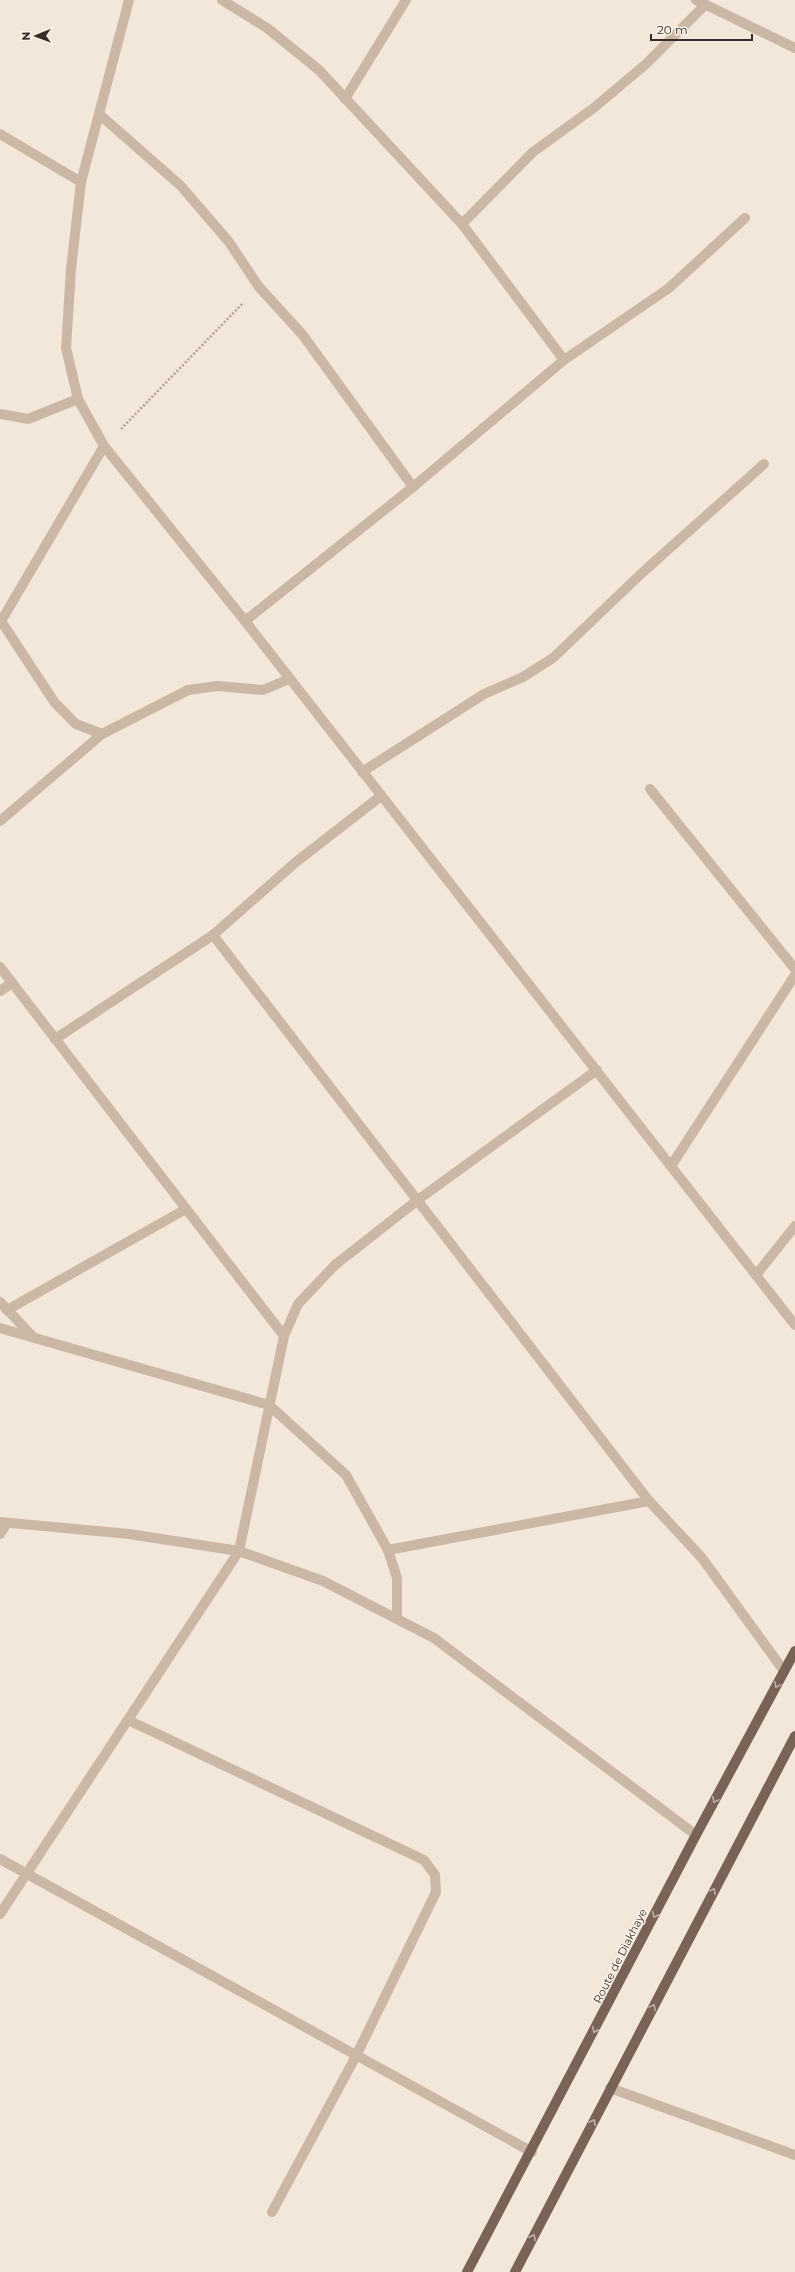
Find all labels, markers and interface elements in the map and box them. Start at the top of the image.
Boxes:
north arrow [16,16,56,56]
scale bar [651,16,752,42]
text: 20 m [657,22,688,37]
text: N [19,32,33,41]
one-way arrow [774,1681,781,1688]
one-way arrow [712,1796,720,1803]
one-way arrow [708,1888,716,1896]
street label: Route de Diakhaye [590,1906,650,2006]
one-way arrow [652,1911,659,1918]
one-way arrow [648,2003,655,2011]
one-way arrow [592,2026,600,2034]
one-way arrow [588,2119,595,2126]
one-way arrow [528,2234,536,2242]

